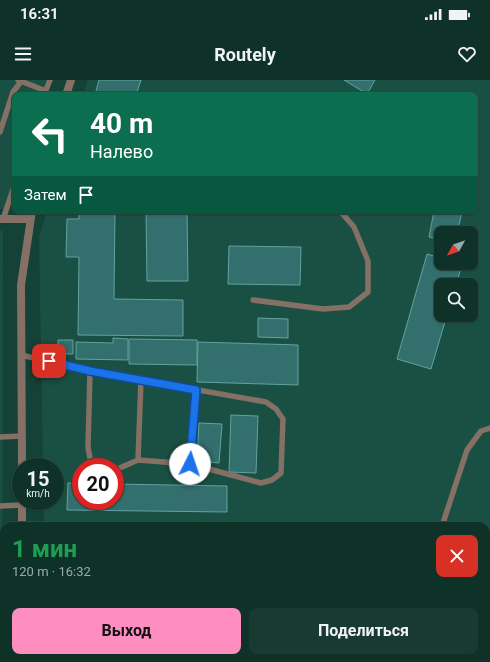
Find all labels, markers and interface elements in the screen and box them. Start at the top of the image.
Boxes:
text: 16:31 [20,5,59,23]
icon: menu [12,43,34,65]
icon: heart [456,43,478,65]
text: Routely [214,44,276,65]
text: 40 m [90,107,153,140]
icon: left [24,108,76,160]
text: Налево [90,141,153,162]
icon: arrive [75,184,97,206]
text: Затем [24,186,67,204]
north arrow [434,226,478,270]
map controls [434,226,478,322]
button: search [434,278,478,322]
pin [32,344,66,378]
icon: arrive [38,350,60,372]
position arrow [169,443,211,485]
speed limit sign: 20 [72,458,124,510]
text: 15 [27,467,49,491]
text: km/h [26,488,50,499]
text: 1 мин [12,535,77,563]
button: close [436,535,478,577]
text: 120 m · 16:32 [12,564,91,579]
button: Выход [12,608,241,654]
button: Поделиться [249,608,478,654]

